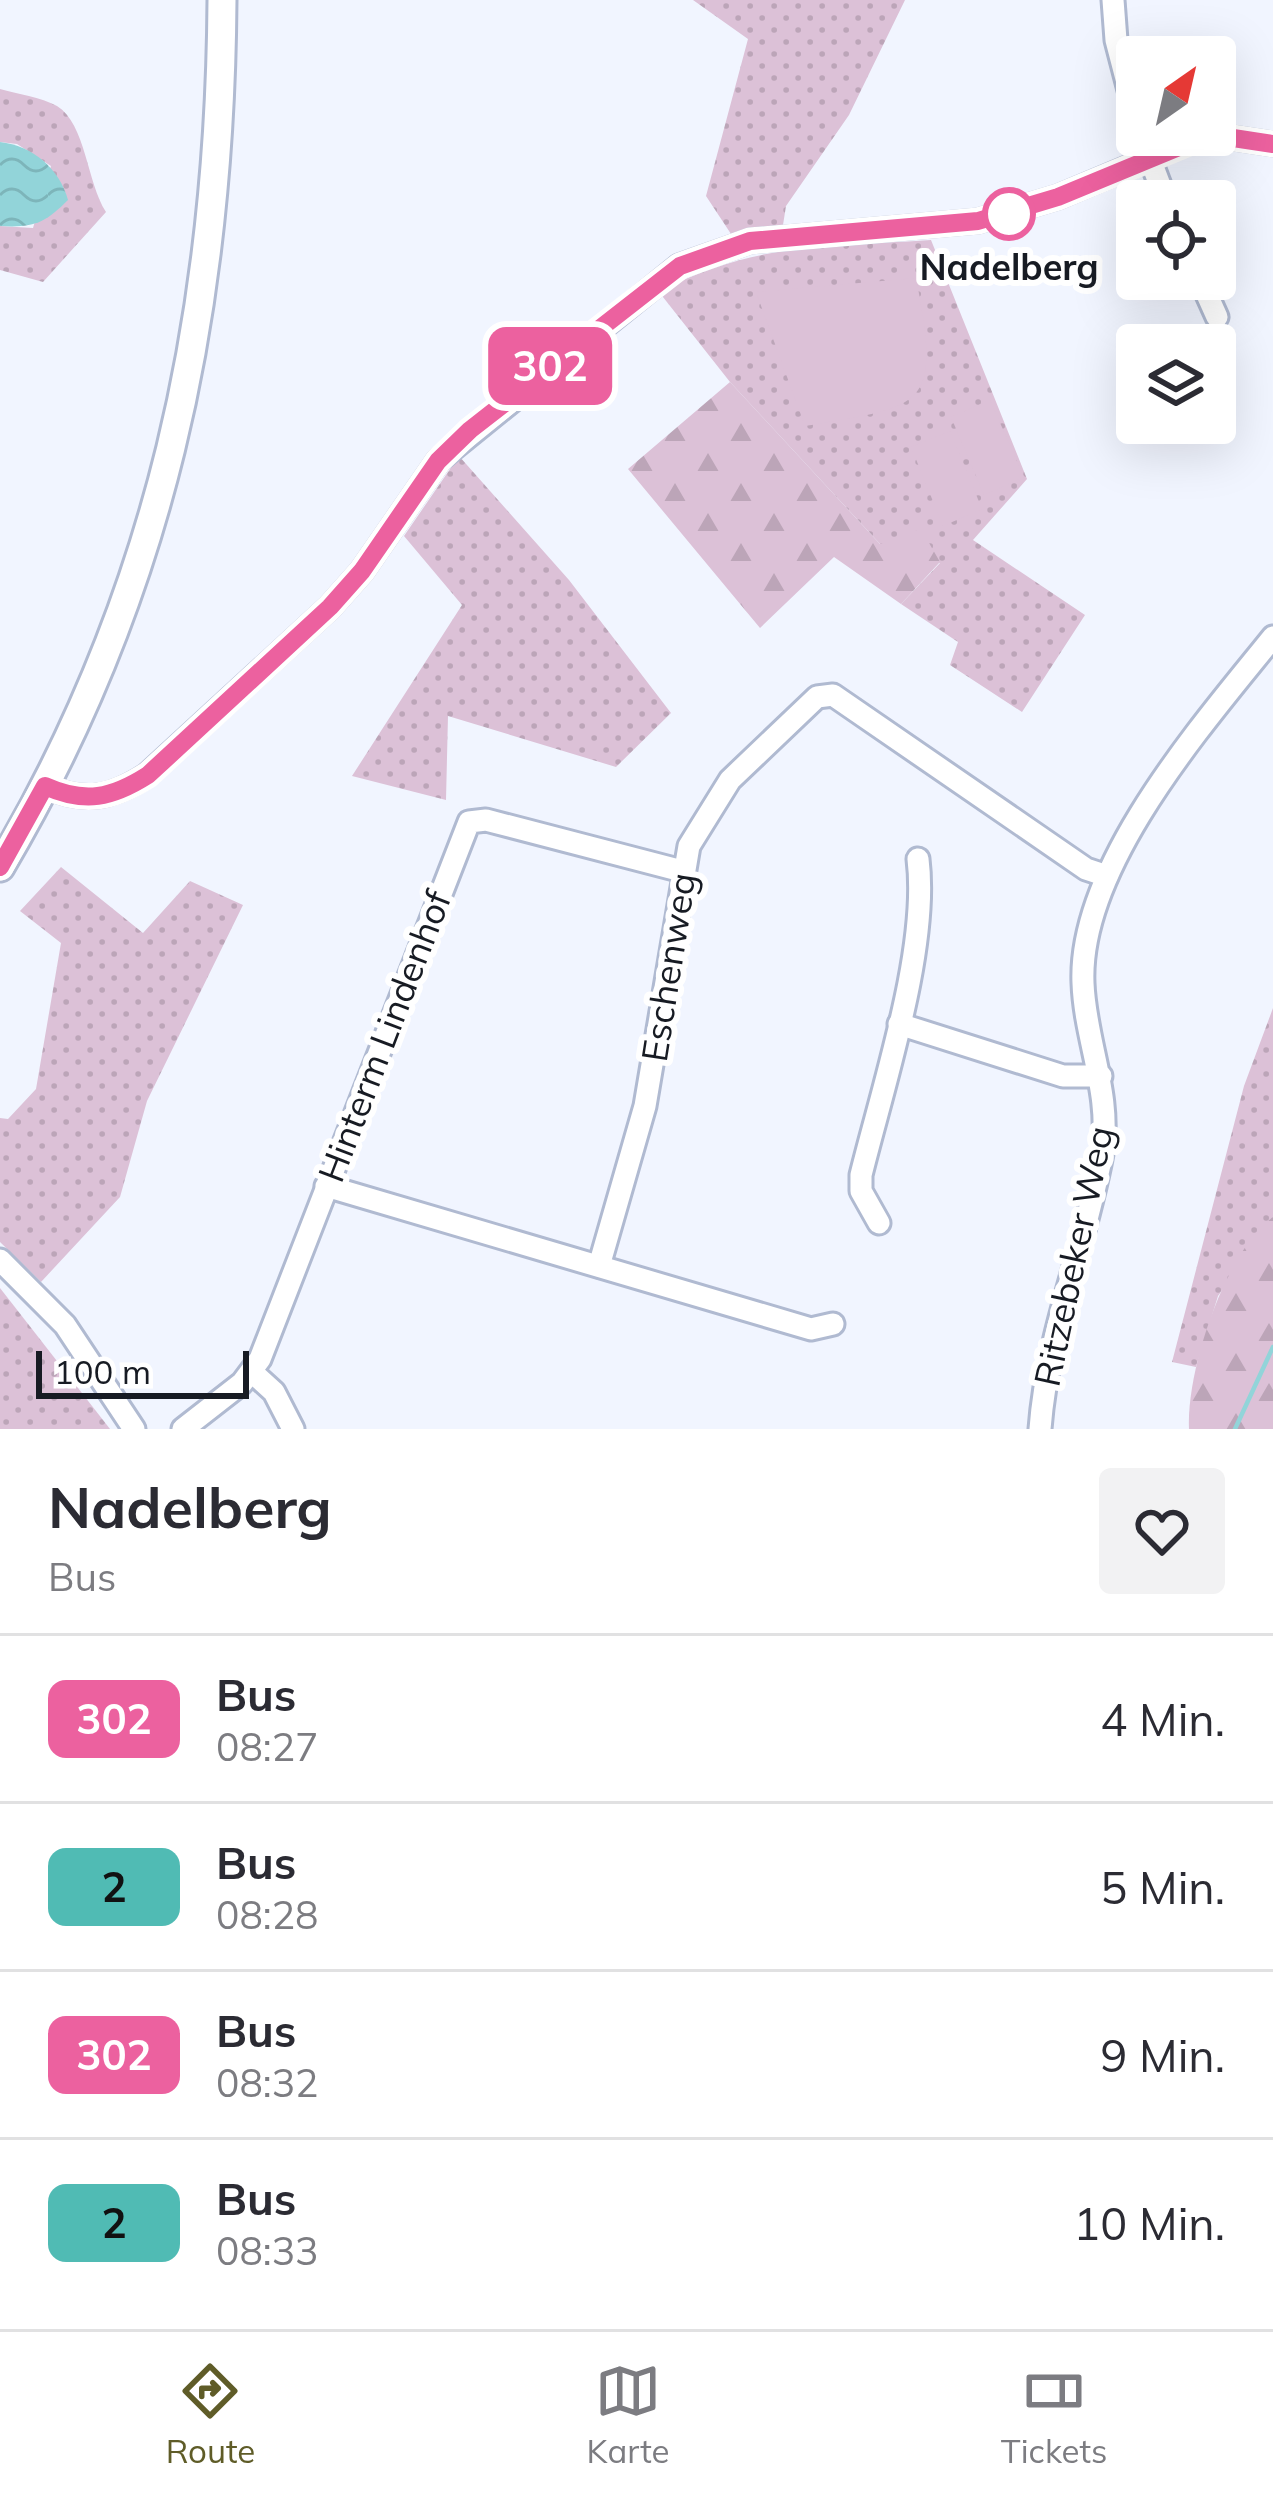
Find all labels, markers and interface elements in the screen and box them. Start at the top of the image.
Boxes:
north arrow [1116,36,1236,156]
map controls [1116,36,1236,444]
button: locate [1116,180,1236,300]
marker: Nadelberg [984,189,1034,239]
place label: Nadelberg [919,244,1099,289]
button: layers [1116,324,1236,444]
line badge: 302 [481,327,619,405]
text: 302 [512,339,588,392]
street label: Eschenweg [631,869,705,1065]
street label: Hinterm Lindenhof [308,883,461,1188]
street label: Ritzebeker Weg [1023,1122,1123,1390]
scale bar [36,1345,249,1398]
text: 100 m [54,1351,151,1392]
button: heart [1099,1468,1225,1594]
text: Nadelberg [48,1471,332,1542]
text: Bus [48,1552,116,1601]
text: Bus [216,1666,296,1722]
text: 4 Min. [1100,1691,1225,1747]
text: 302 [76,1692,152,1745]
text: 08:27 [216,1722,319,1771]
text: Bus [216,1834,296,1890]
text: 5 Min. [1100,1859,1225,1915]
text: 2 [101,1860,127,1913]
text: 08:28 [216,1890,319,1939]
text: Bus [216,2002,296,2058]
text: 9 Min. [1100,2027,1225,2083]
text: 302 [76,2028,152,2081]
text: 08:32 [216,2058,319,2107]
text: Bus [216,2170,296,2226]
text: 10 Min. [1073,2195,1225,2251]
text: 2 [101,2196,127,2249]
text: 08:33 [216,2226,319,2275]
tab: Route [166,2358,255,2471]
tab: Karte [587,2358,670,2471]
tab: Tickets [1001,2358,1107,2471]

